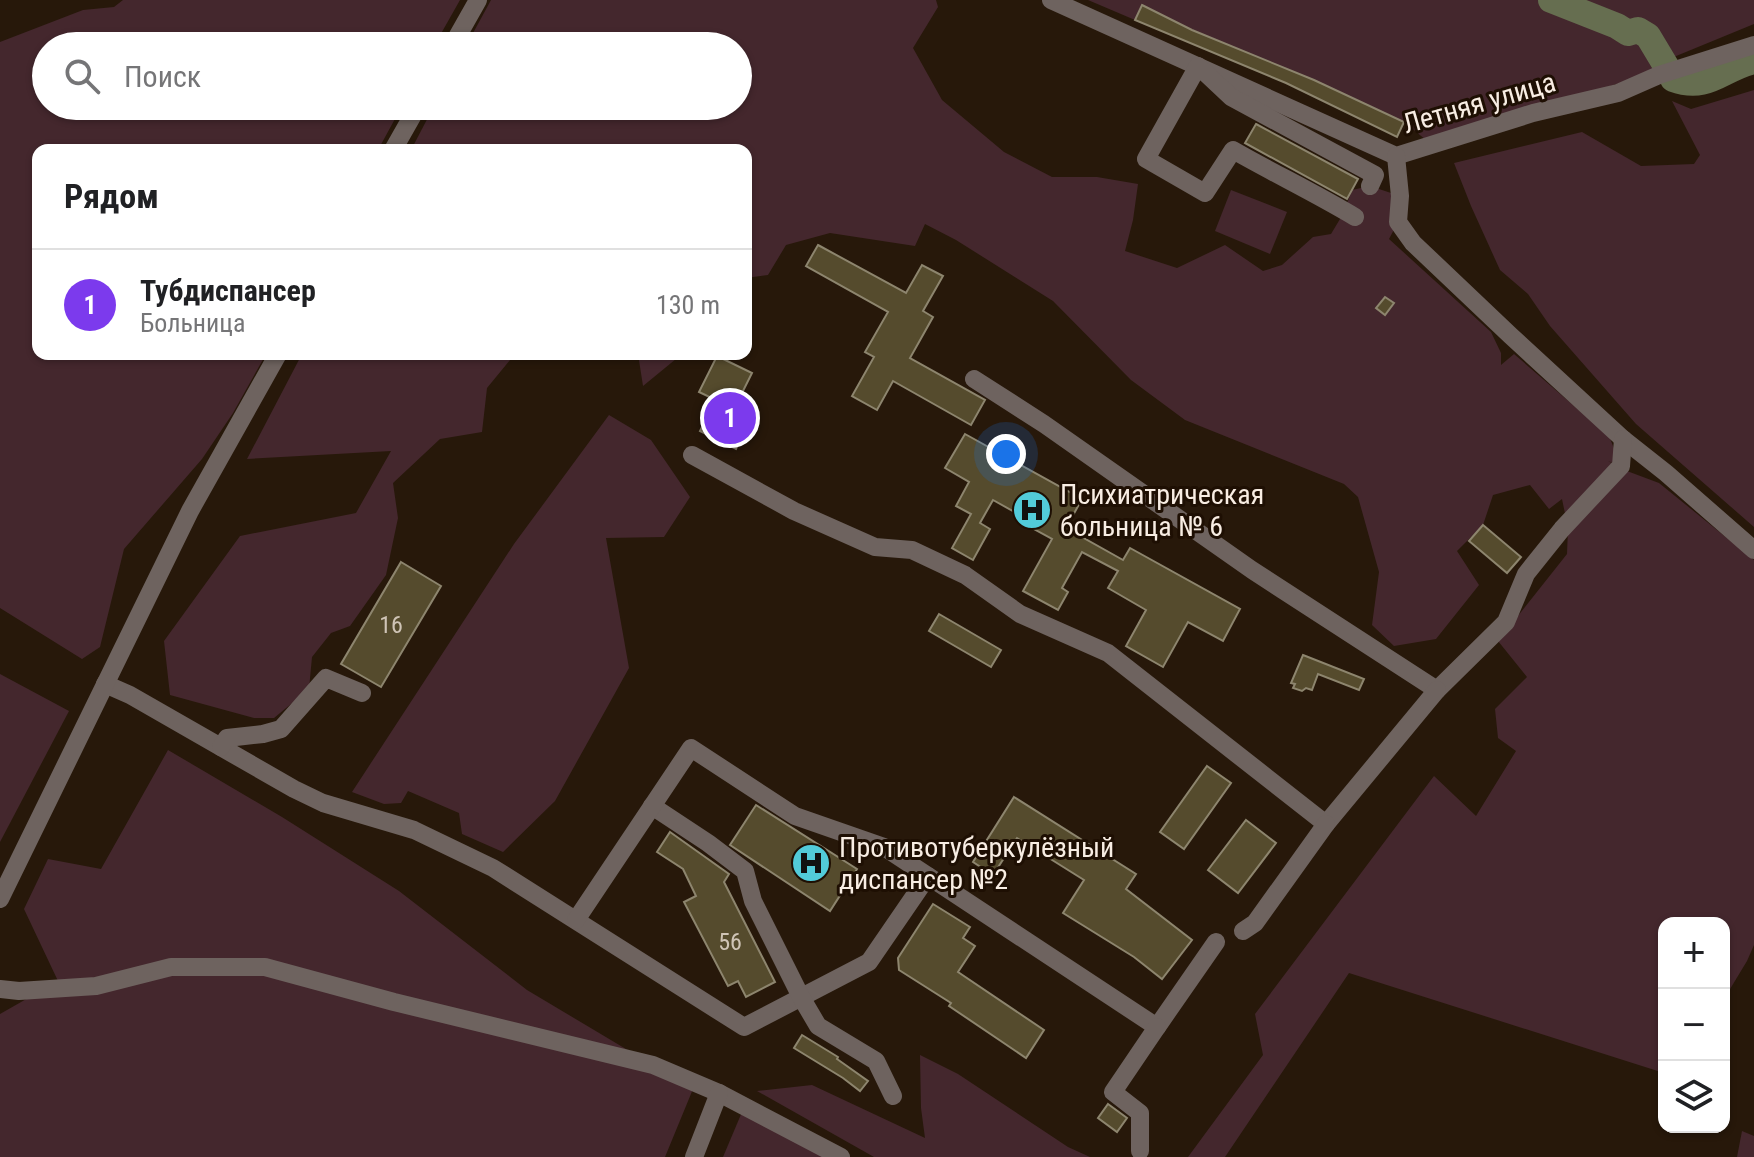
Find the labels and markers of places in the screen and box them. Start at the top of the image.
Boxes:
pin: 1 [704,388,756,448]
place label: Психиатрическая больница № 6 [1060,478,1264,543]
hospital icon: Психиатрическая больница № 6 [1011,489,1053,531]
place label: Противотуберкулёзный диспансер №2 [839,831,1114,896]
hospital icon: Противотуберкулёзный диспансер №2 [790,842,832,884]

